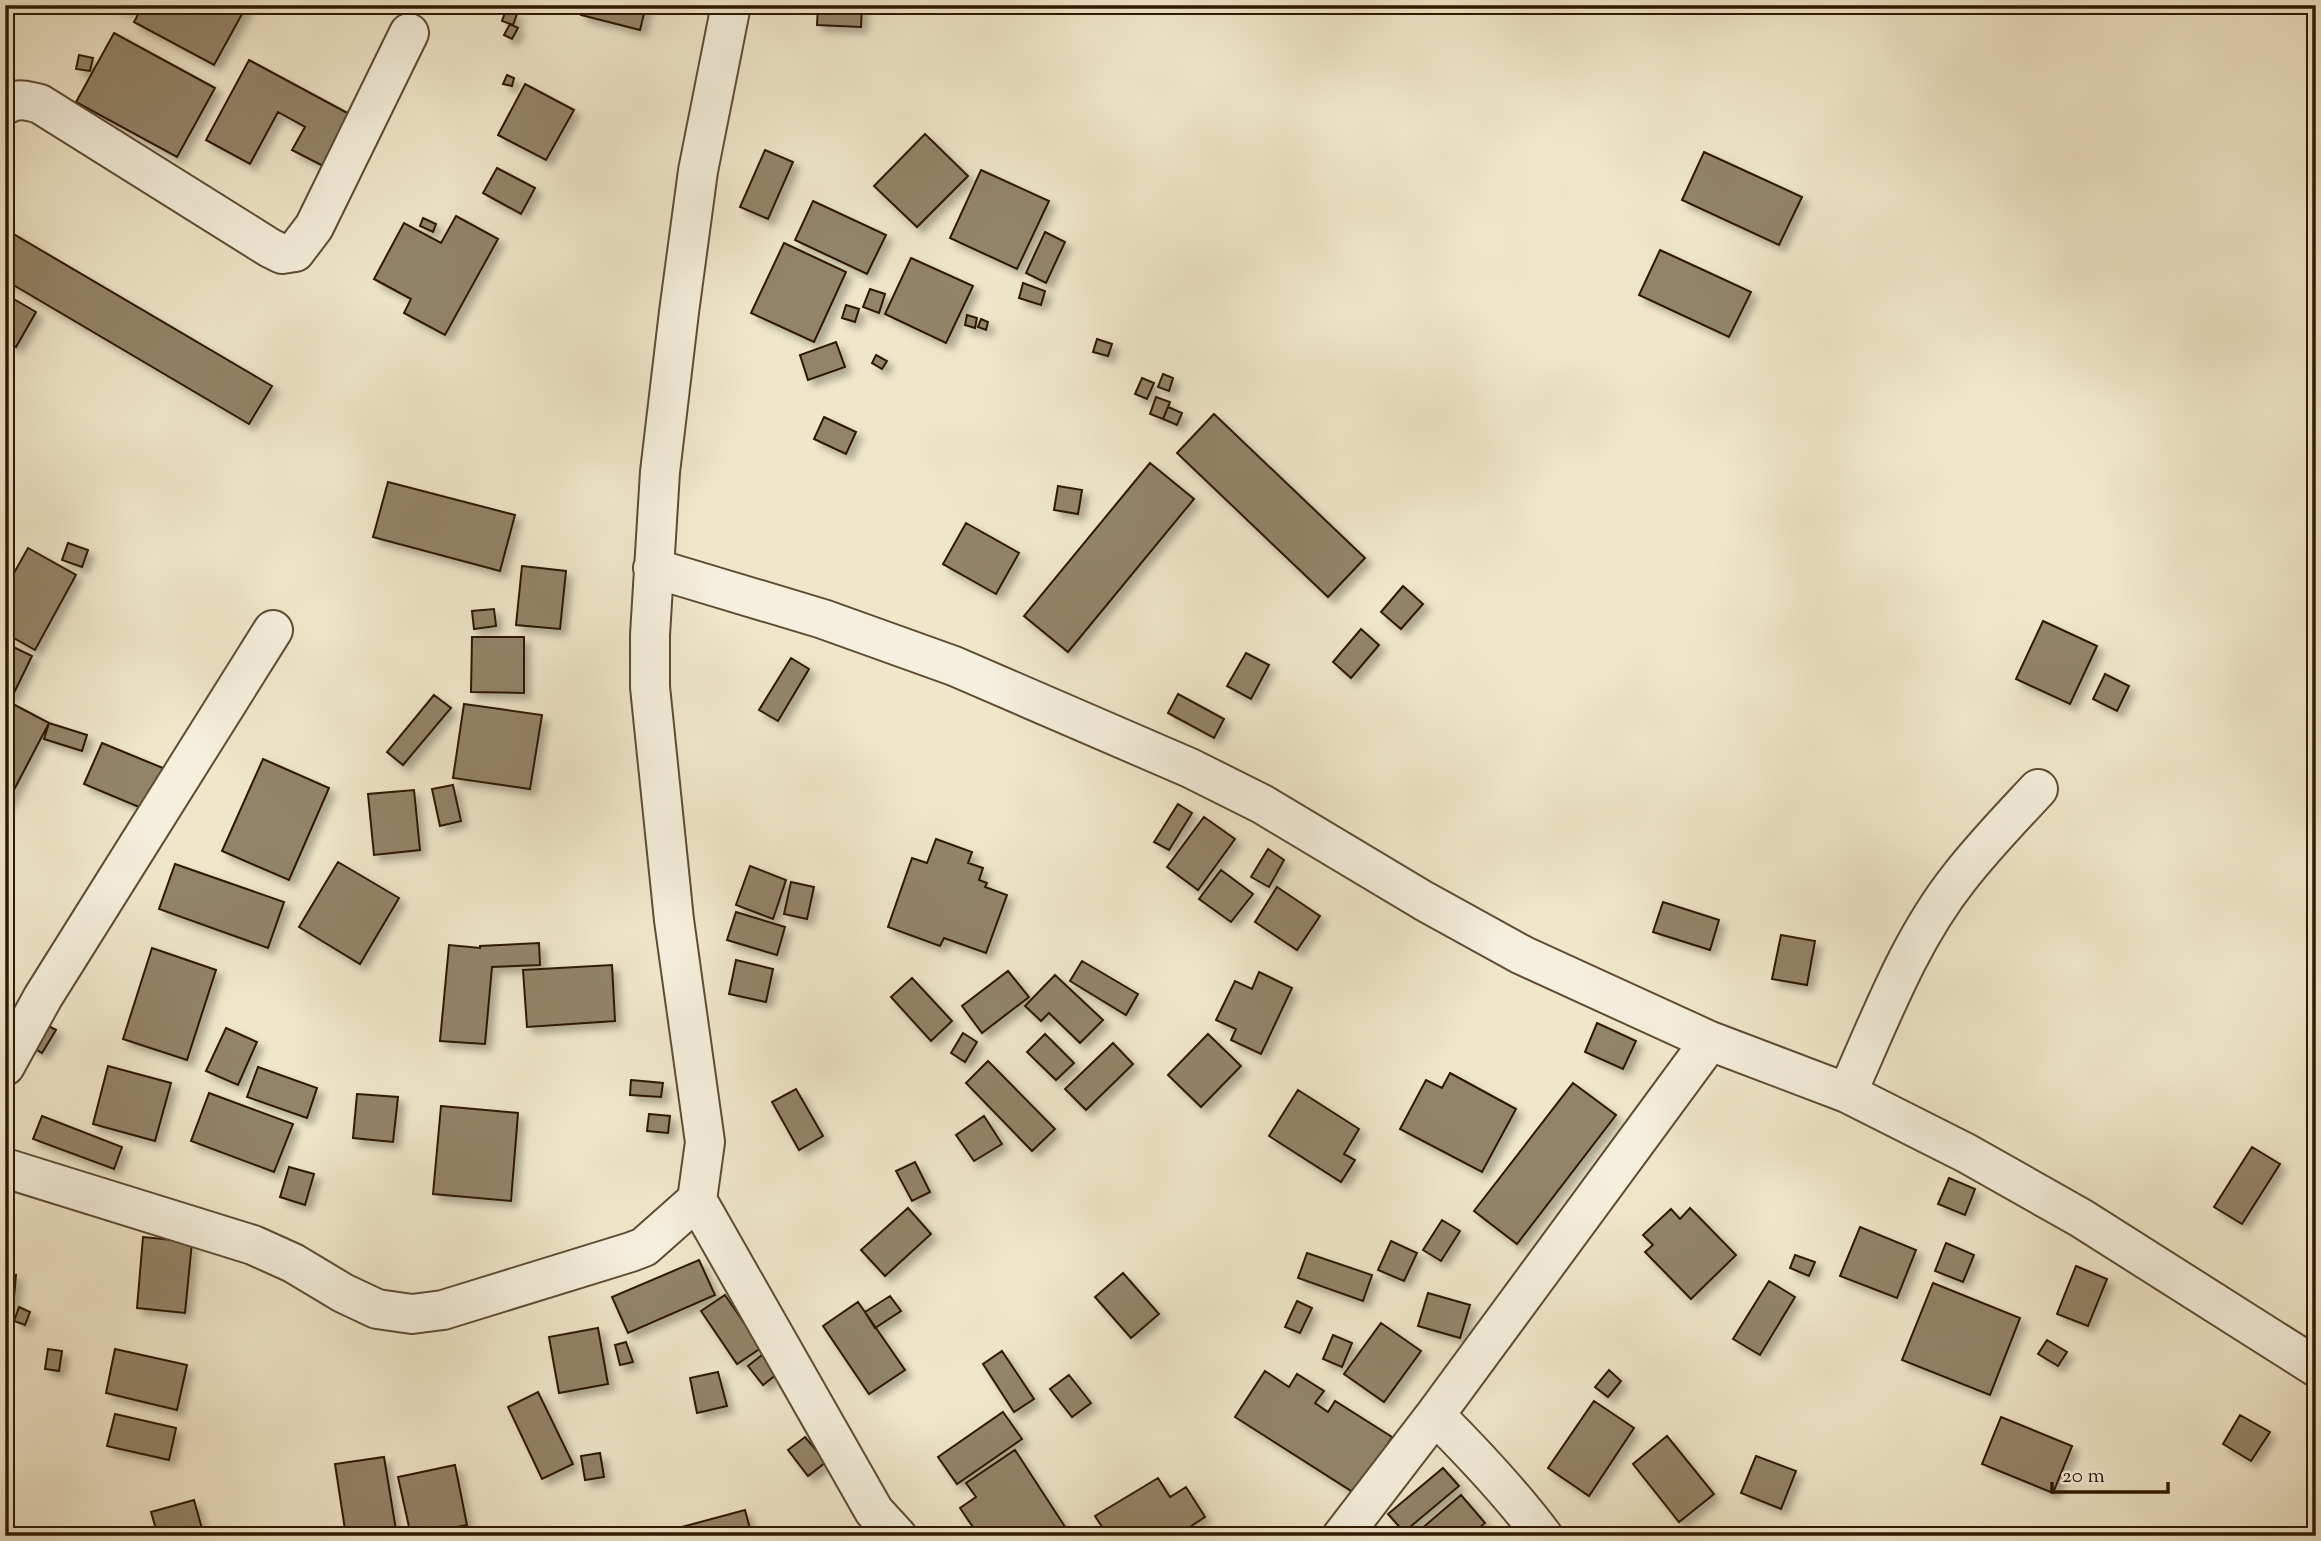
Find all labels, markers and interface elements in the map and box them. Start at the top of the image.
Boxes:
scale bar [2052,1450,2167,1494]
text: 20 m [2062,1462,2105,1492]

